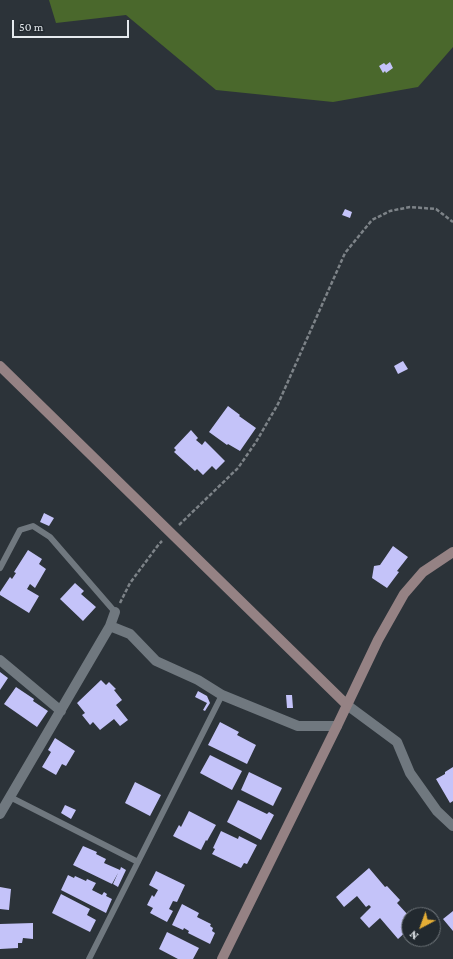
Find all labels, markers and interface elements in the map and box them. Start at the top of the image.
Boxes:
scale bar [14,12,131,38]
text: 50 m [19,20,43,34]
north arrow [401,907,441,947]
text: N [407,928,421,942]

